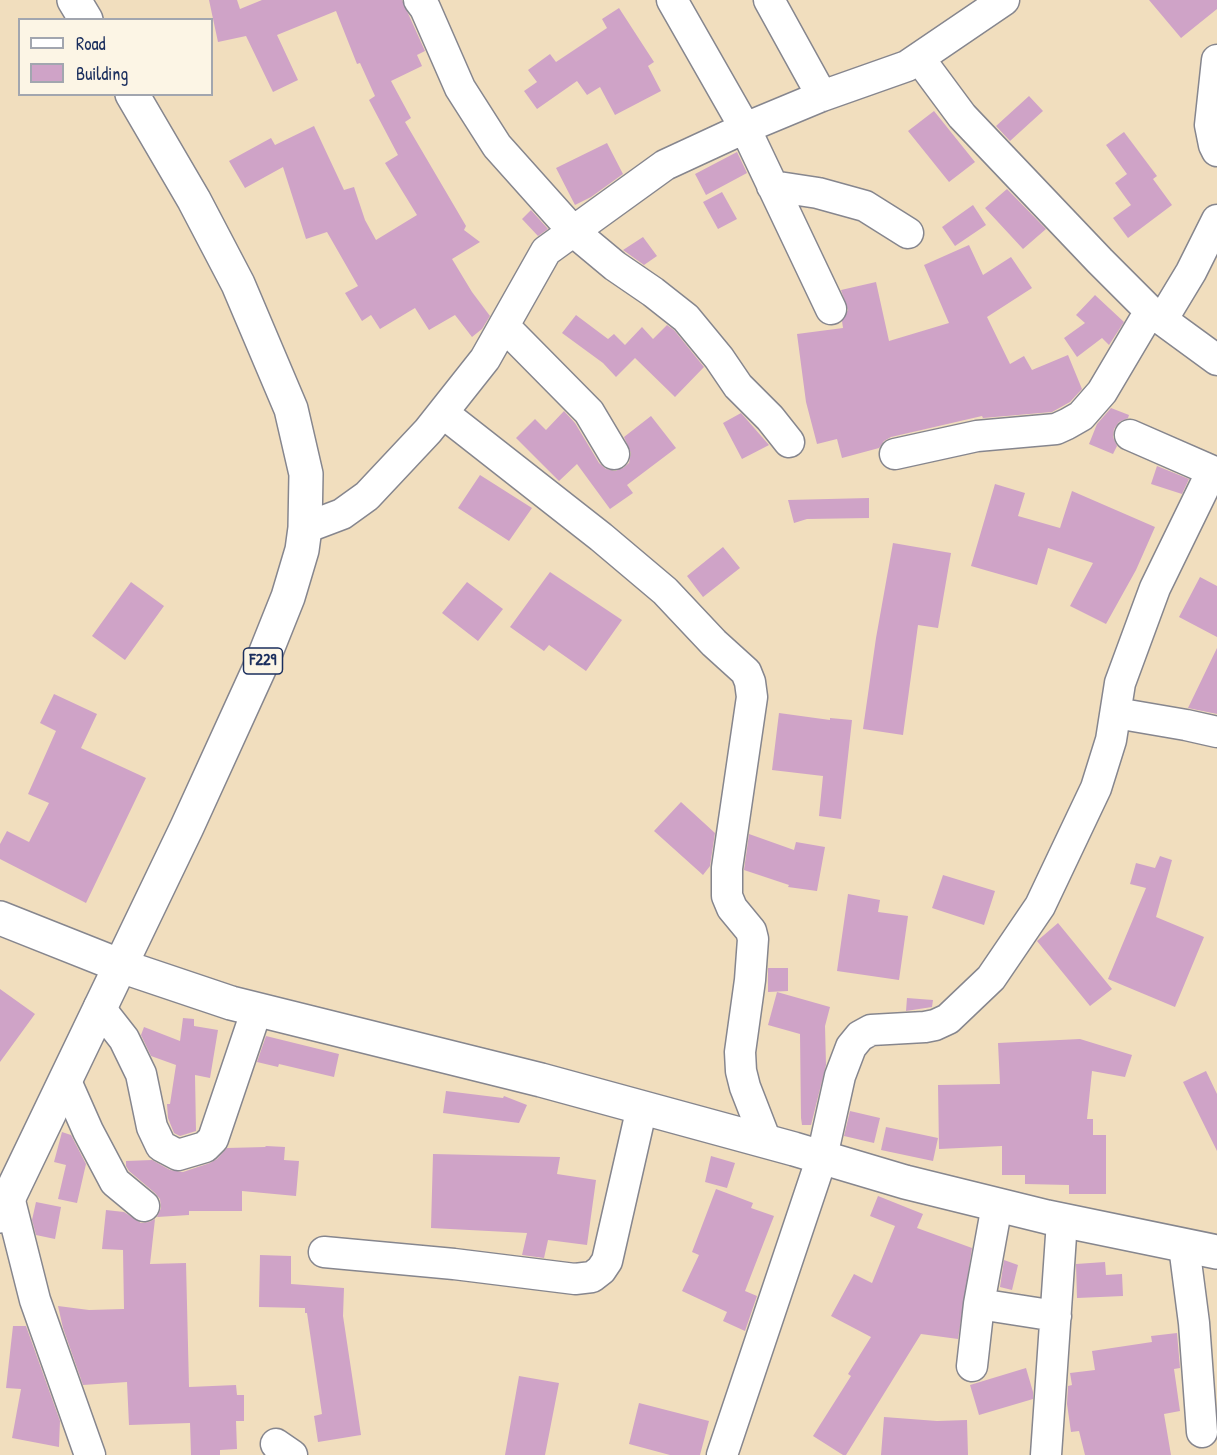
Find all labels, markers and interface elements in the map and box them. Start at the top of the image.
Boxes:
legend [18,18,213,96]
text: Road [76,31,106,56]
text: Building [76,61,128,86]
road number: F229 [244,648,282,674]

